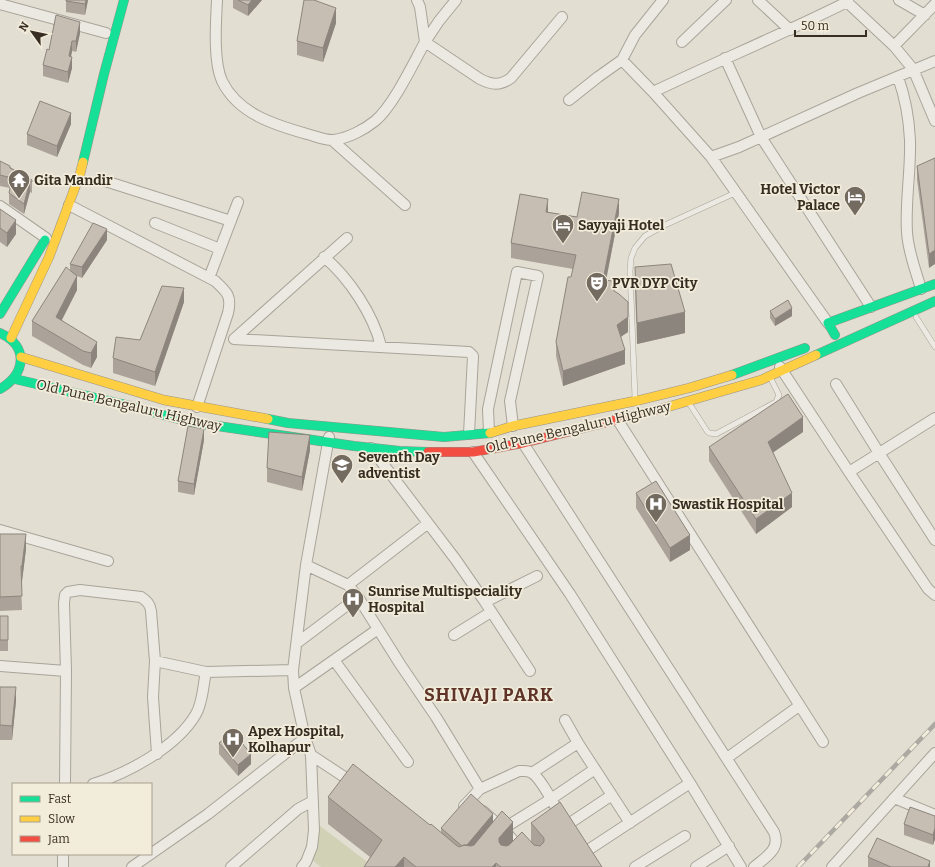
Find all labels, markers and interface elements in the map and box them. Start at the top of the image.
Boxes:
north arrow [12,12,52,52]
scale bar [795,12,866,38]
text: N [16,19,32,34]
text: 50 m [801,19,830,33]
temple icon: Gita Mandir [6,167,32,200]
place label: Gita Mandir [34,172,113,189]
place label: Hotel Victor Palace [760,181,840,214]
hotel icon: Hotel Victor Palace [842,184,868,217]
hotel icon: Sayyaji Hotel [550,212,576,245]
place label: Sayyaji Hotel [578,217,665,234]
theatre icon: PVR DYP City [584,270,610,303]
place label: PVR DYP City [612,275,698,292]
street label: Old Pune Bengaluru Highway [35,376,224,435]
street label: Old Pune Bengaluru Highway [484,398,673,457]
place label: Seventh Day adventist [358,449,440,482]
school or university icon: Seventh Day adventist [329,452,355,485]
hospital icon: Swastik Hospital [643,491,669,524]
place label: Swastik Hospital [672,496,784,513]
place label: Sunrise Multispeciality Hospital [368,583,522,616]
hospital icon: Sunrise Multispeciality Hospital [340,586,366,619]
district label: SHIVAJI PARK [424,684,554,706]
place label: Apex Hospital, Kolhapur [248,723,344,756]
hospital icon: Apex Hospital, Kolhapur [220,726,246,759]
legend [12,783,152,855]
text: Fast [48,792,72,806]
text: Slow [48,812,75,826]
text: Jam [47,832,70,846]

